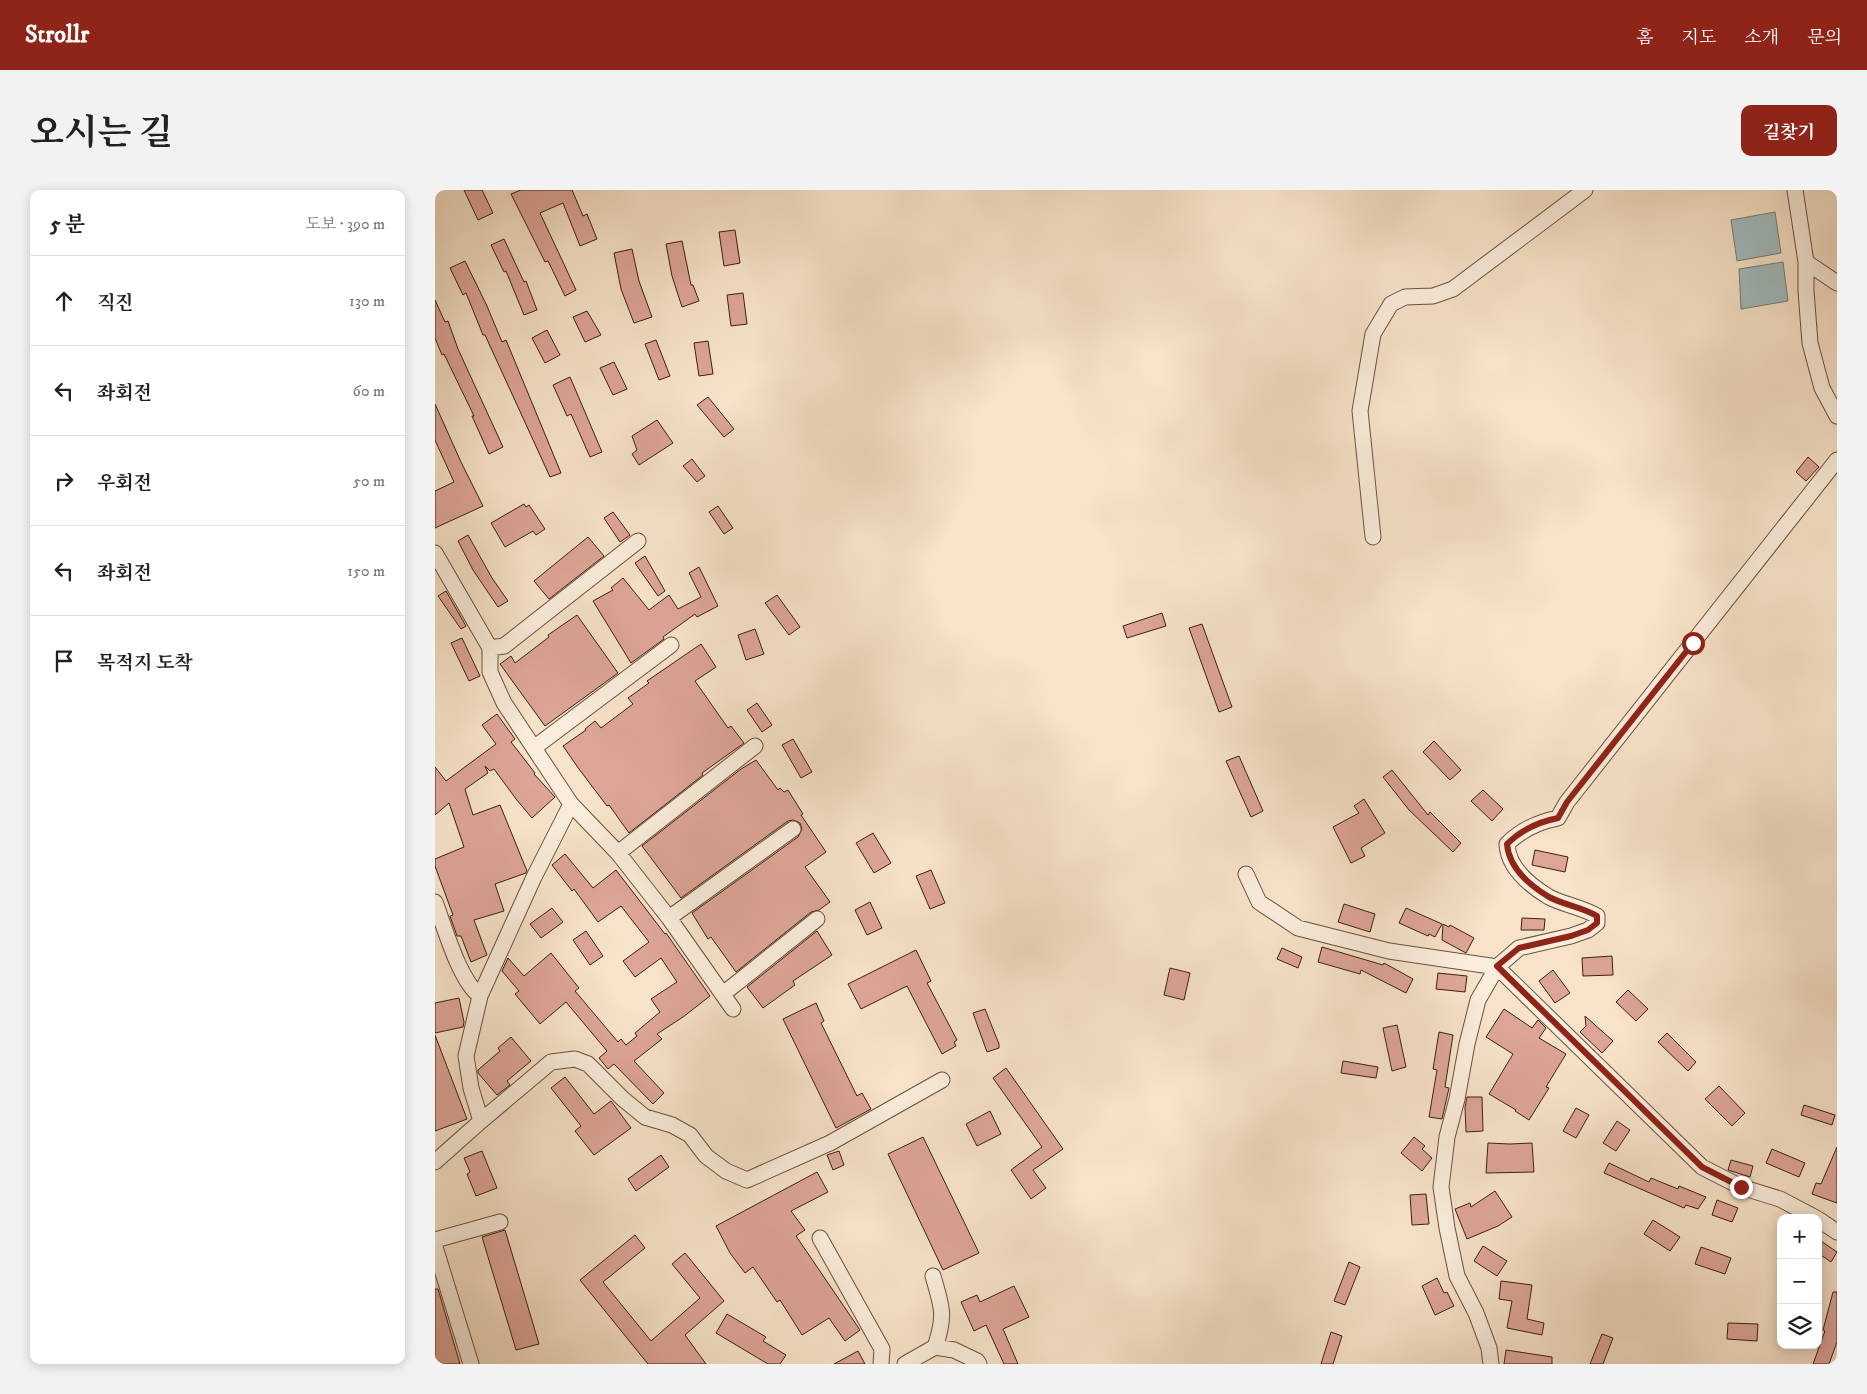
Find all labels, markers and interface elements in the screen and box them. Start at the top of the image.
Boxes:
text: Strollr [25,20,89,50]
text: 홈 [1636,27,1654,49]
text: 지도 [1682,27,1716,49]
text: 소개 [1744,27,1779,49]
text: 문의 [1807,27,1842,49]
button: 길찾기 [1741,105,1837,156]
text: 오시는 길 [30,112,173,156]
text: 5 분 [50,212,85,238]
text: 도보 · 390 m [305,214,385,234]
icon: ahead [50,287,78,315]
text: 130 m [349,291,385,311]
text: 직진 [97,292,134,315]
icon: left [50,377,78,405]
text: 60 m [353,381,385,401]
text: 좌회전 [97,382,152,405]
icon: right [50,467,78,495]
text: 50 m [353,471,385,491]
text: 우회전 [97,472,152,495]
icon: left [50,557,78,585]
text: 150 m [347,561,385,581]
text: 좌회전 [97,562,152,585]
route start [1682,632,1705,655]
icon: arrive [50,647,78,675]
text: 목적지 도착 [97,652,193,675]
route end [1730,1176,1753,1199]
map controls [1777,1214,1822,1349]
button: + [1777,1214,1822,1259]
button: − [1777,1259,1822,1304]
button: layers [1777,1304,1822,1349]

